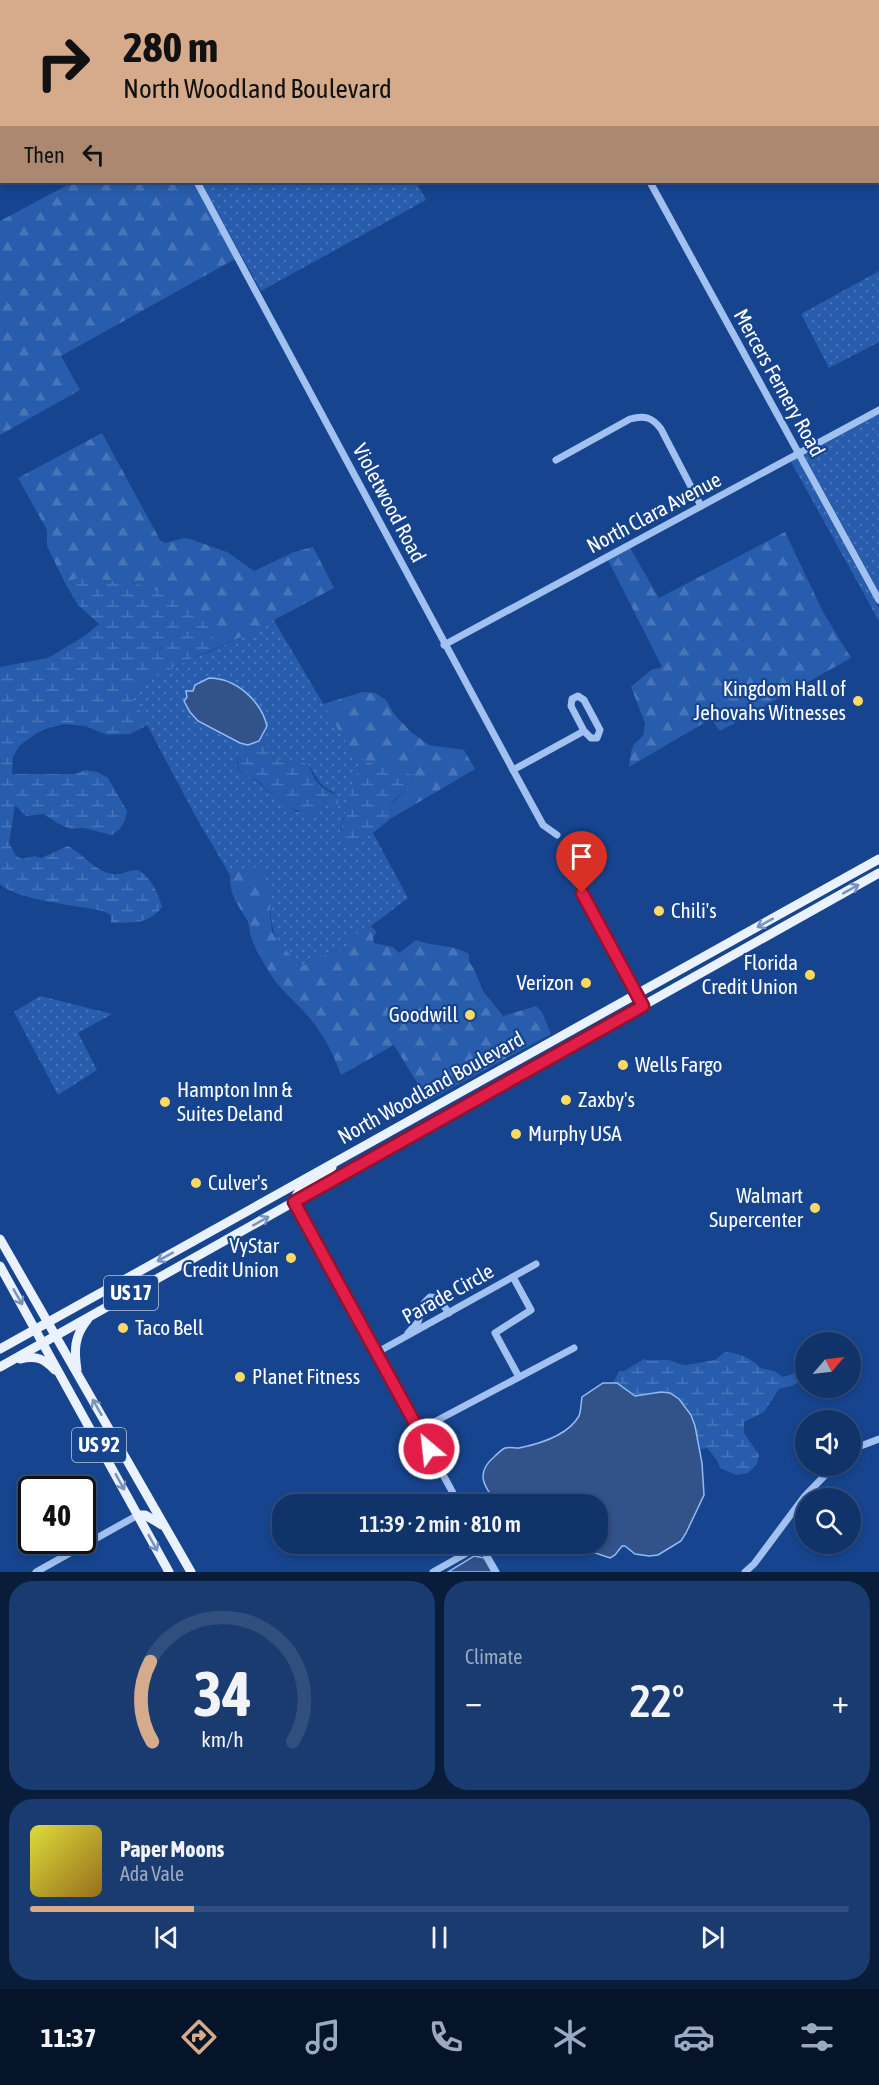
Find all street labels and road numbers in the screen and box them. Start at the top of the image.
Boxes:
street label: Mercers Fernery Road [729,305,830,460]
street label: Violetwood Road [349,439,431,566]
street label: North Clara Avenue [582,467,725,558]
street label: North Woodland Boulevard [333,1026,528,1148]
street label: Parade Circle [398,1258,497,1328]
road number: US 17 [104,1276,158,1310]
road number: US 92 [72,1428,126,1462]

